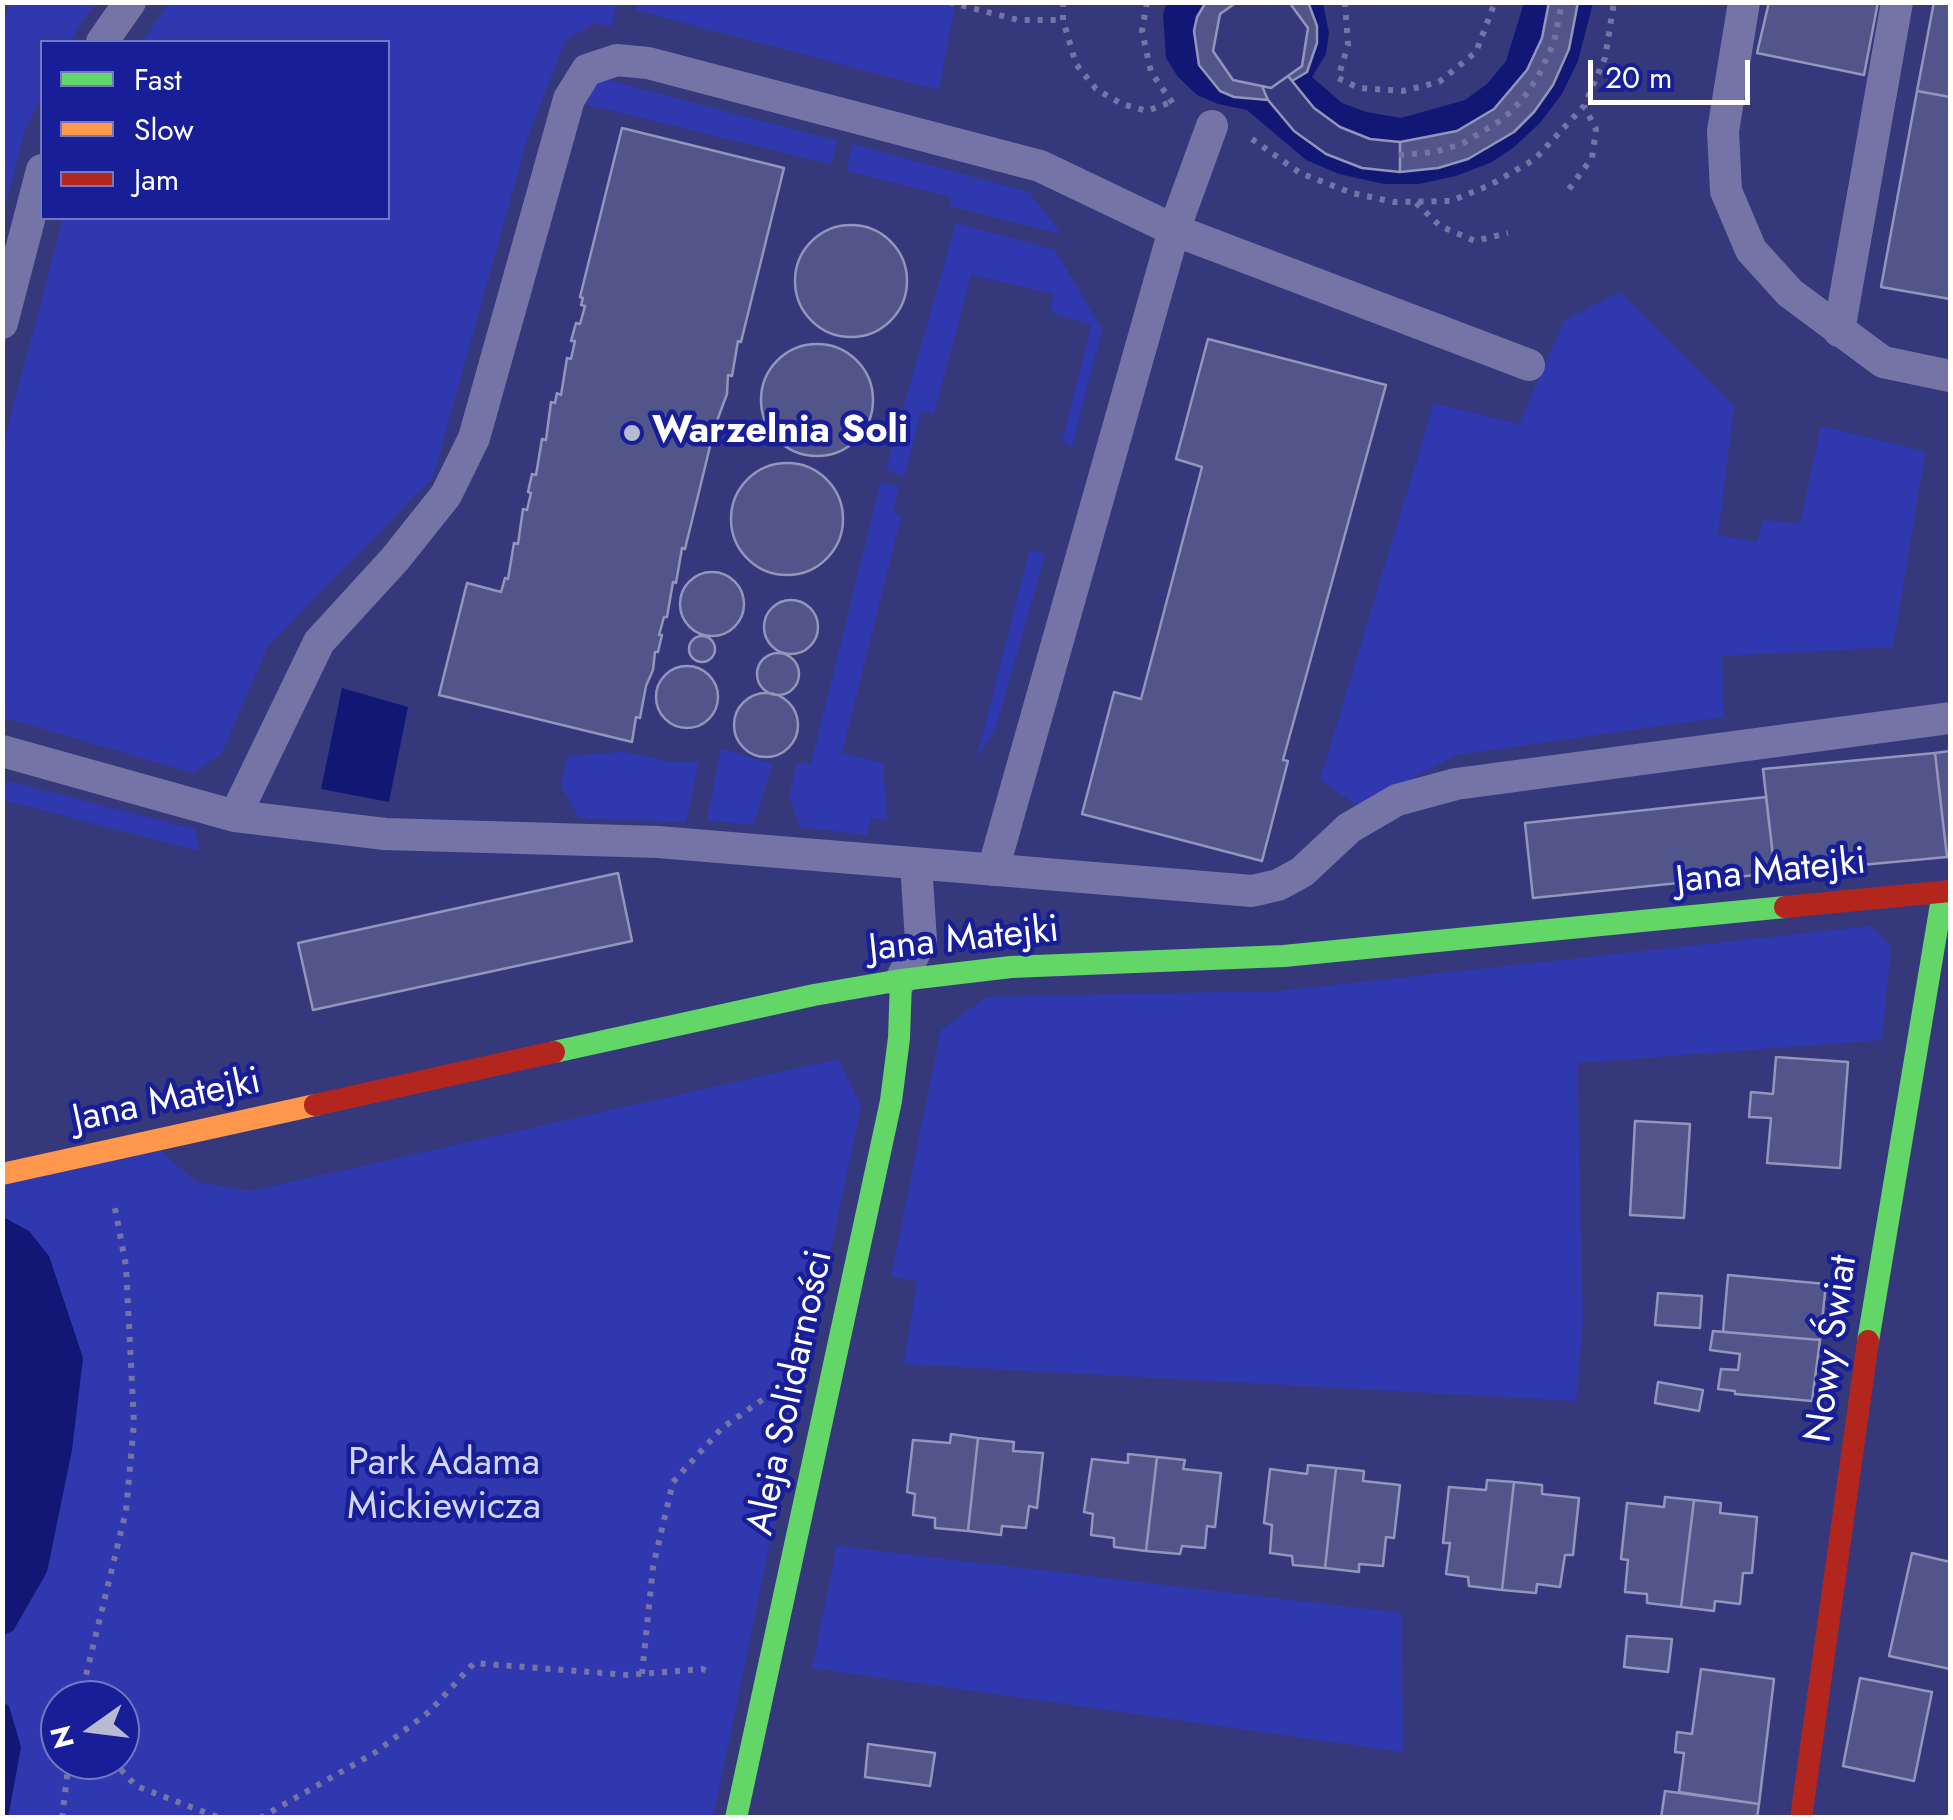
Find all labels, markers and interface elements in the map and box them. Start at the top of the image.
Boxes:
legend [40,40,390,220]
scale bar [1593,40,1756,102]
text: 20 m [1605,56,1672,99]
text: Fast [134,58,182,101]
text: Slow [134,108,194,151]
text: Jam [134,158,179,201]
place label: Warzelnia Soli [652,410,908,456]
marker: Warzelnia Soli [621,422,643,444]
street label: Jana Matejki [1674,840,1868,906]
street label: Jana Matejki [867,908,1061,974]
street label: Jana Matejki [69,1060,265,1144]
street label: Aleja Solidarności [740,1247,844,1539]
street label: Nowy Świat [1797,1252,1869,1446]
park label: Park Adama Mickiewicza [347,1442,541,1532]
north arrow [40,1680,140,1780]
text: N [40,1721,85,1753]

